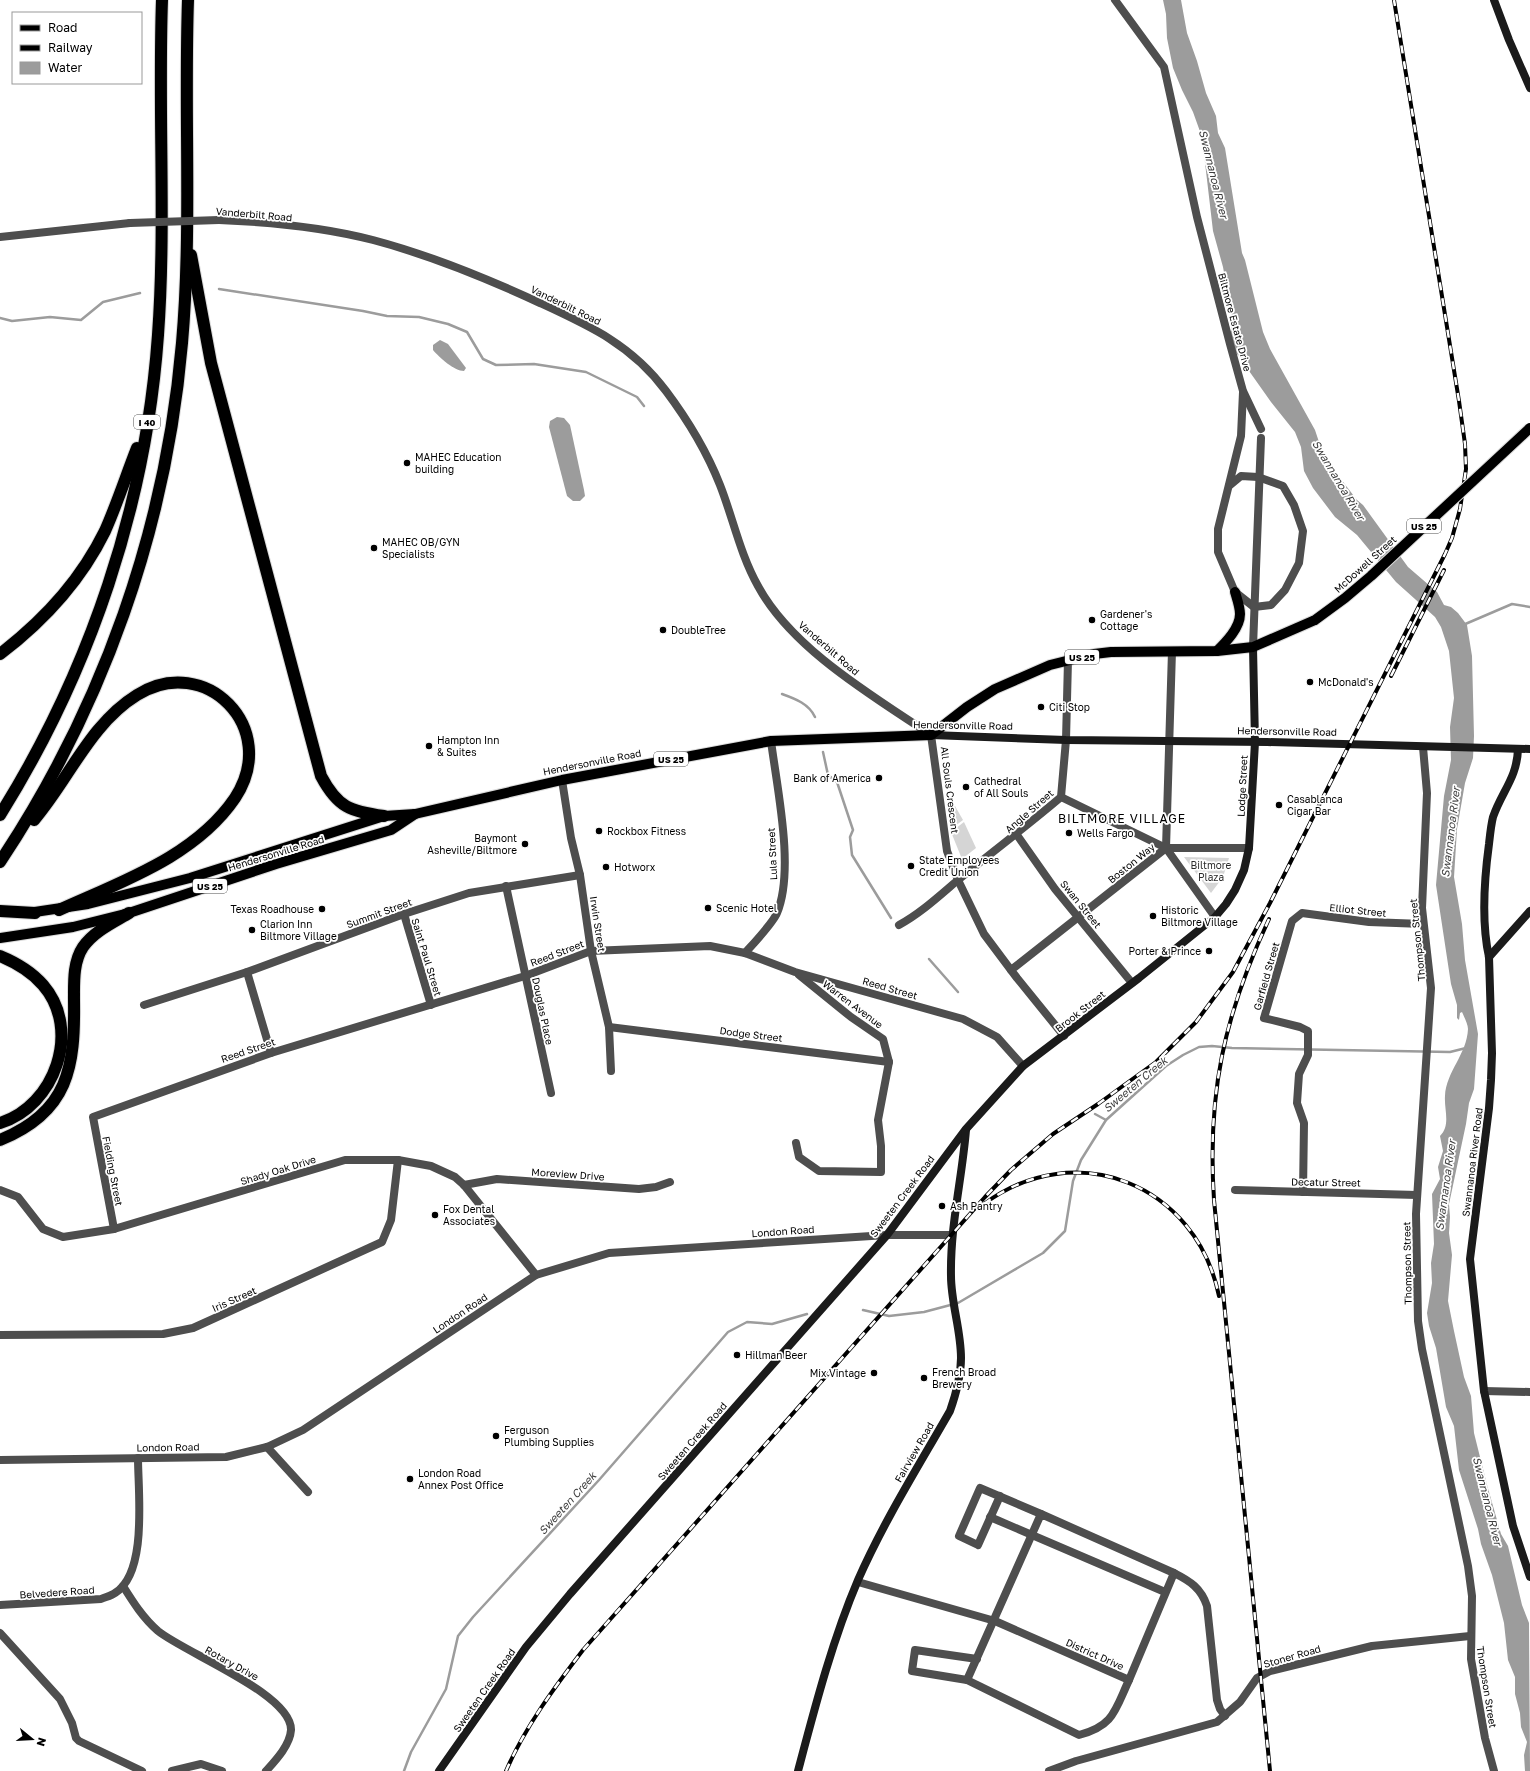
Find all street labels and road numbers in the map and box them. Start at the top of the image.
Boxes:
street label: Vanderbilt Road [215,205,293,223]
street label: Biltmore Estate Drive [1216,271,1254,373]
street label: Vanderbilt Road [529,283,603,327]
road number: I 40 [134,415,160,429]
road number: US 25 [1407,519,1441,533]
street label: McDowell Street [1332,533,1398,595]
street label: Vanderbilt Road [796,618,862,678]
road number: US 25 [1065,650,1099,664]
street label: Hendersonville Road [913,718,1013,732]
street label: Hendersonville Road [1237,724,1337,738]
street label: All Souls Crescent [939,746,961,834]
street label: Hendersonville Road [542,747,642,777]
road number: US 25 [654,752,688,766]
street label: Lodge Street [1234,755,1250,817]
street label: Angle Street [1002,787,1056,835]
street label: Lula Street [765,827,779,881]
street label: Hendersonville Road [226,833,326,873]
street label: Boston Way [1105,840,1157,886]
street label: Swan Street [1058,878,1104,930]
road number: US 25 [193,879,227,893]
street label: Irwin Street [588,895,608,953]
street label: Summit Street [345,896,413,930]
street label: Thompson Street [1407,898,1427,982]
street label: Elliot Street [1329,901,1387,919]
street label: Saint Paul Street [409,917,445,997]
street label: Reed Street [528,937,586,969]
street label: Garfield Street [1251,941,1281,1011]
street label: Reed Street [861,974,919,1002]
street label: Douglas Place [530,976,556,1046]
street label: Warren Avenue [821,977,886,1031]
street label: Brook Street [1053,988,1107,1034]
street label: Dodge Street [719,1024,783,1044]
street label: Reed Street [219,1035,277,1065]
street label: Swannanoa River Road [1459,1107,1485,1217]
street label: Fielding Street [100,1135,126,1207]
street label: Shady Oak Drive [239,1153,317,1187]
street label: Sweeten Creek Road [867,1153,937,1239]
street label: Moreview Drive [531,1165,605,1183]
street label: Decatur Street [1291,1175,1361,1189]
street label: Thompson Street [1400,1221,1414,1305]
street label: London Road [751,1223,815,1239]
street label: Iris Street [210,1284,258,1314]
street label: London Road [431,1290,489,1336]
street label: Sweeten Creek Road [655,1400,729,1482]
street label: Fairview Road [892,1420,936,1484]
street label: London Road [136,1440,200,1454]
street label: Belvedere Road [19,1583,95,1601]
street label: District Drive [1064,1636,1126,1672]
street label: Stoner Road [1262,1642,1322,1670]
street label: Rotary Drive [203,1643,261,1683]
street label: Thompson Street [1475,1645,1499,1729]
street label: Sweeten Creek Road [451,1646,517,1734]

